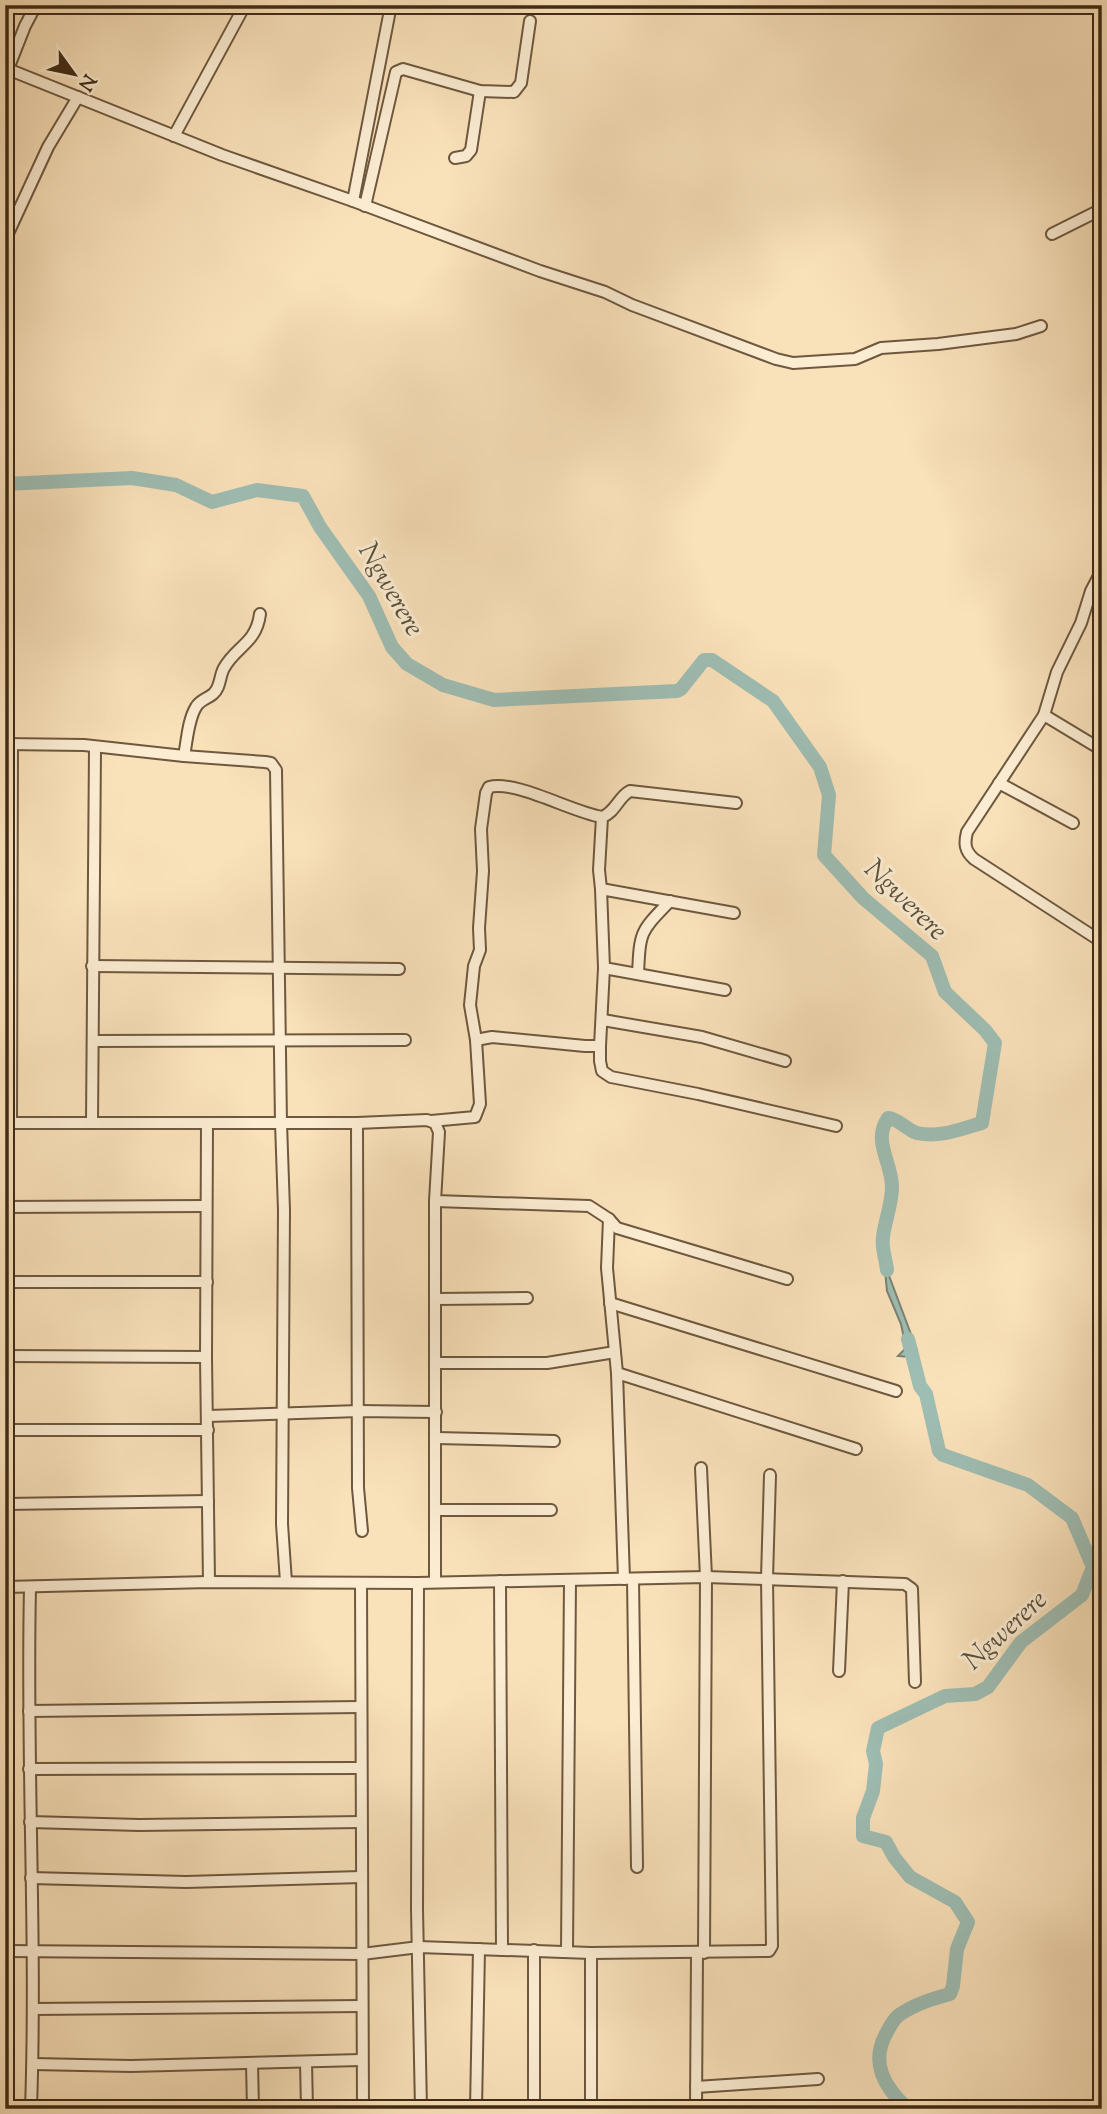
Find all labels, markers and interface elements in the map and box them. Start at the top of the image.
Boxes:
north arrow [38,38,108,108]
text: N [71,68,102,96]
water label: Ngwerere [347,536,433,644]
water label: Ngwerere [854,851,956,951]
water label: Ngwerere [955,1581,1057,1681]

